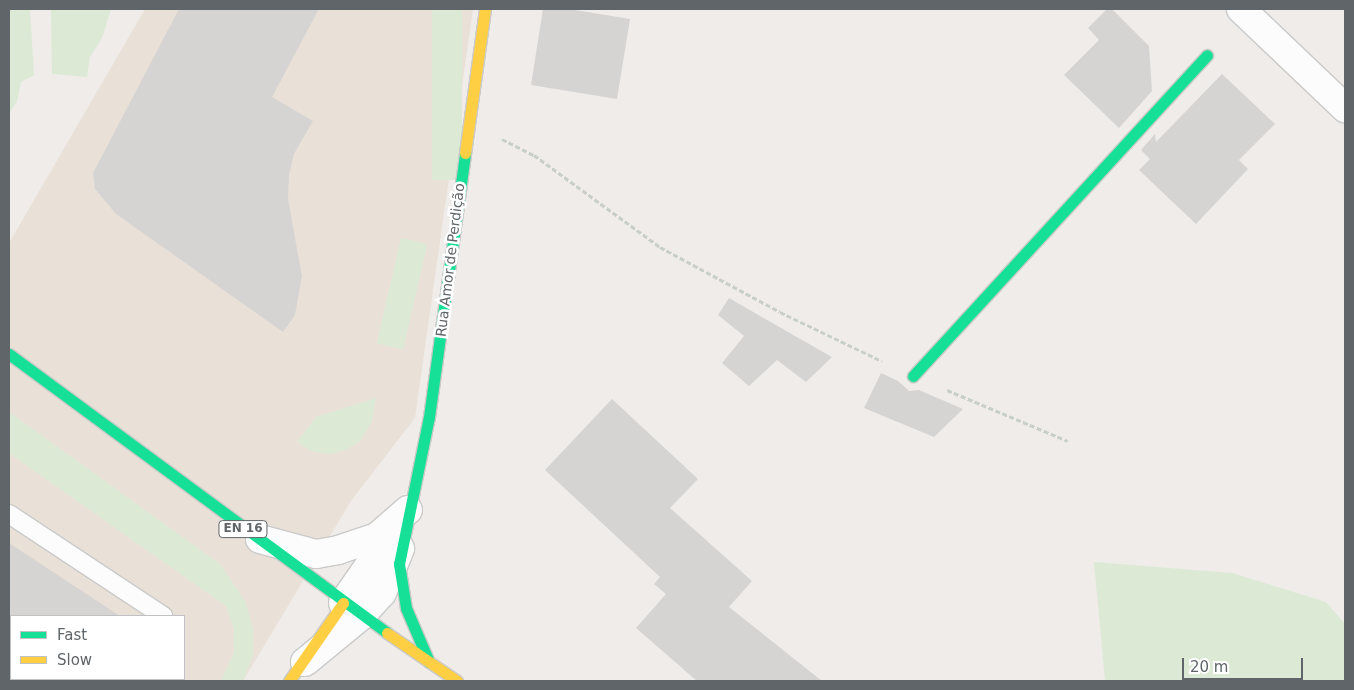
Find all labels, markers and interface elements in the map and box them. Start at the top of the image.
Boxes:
street label: Rua Amor de Perdição [432,182,468,338]
road number: EN 16 [218,520,268,538]
legend [10,615,185,680]
text: Fast [57,626,87,644]
scale bar [1184,648,1305,680]
text: Slow [57,651,92,669]
text: 20 m [1190,658,1228,676]

